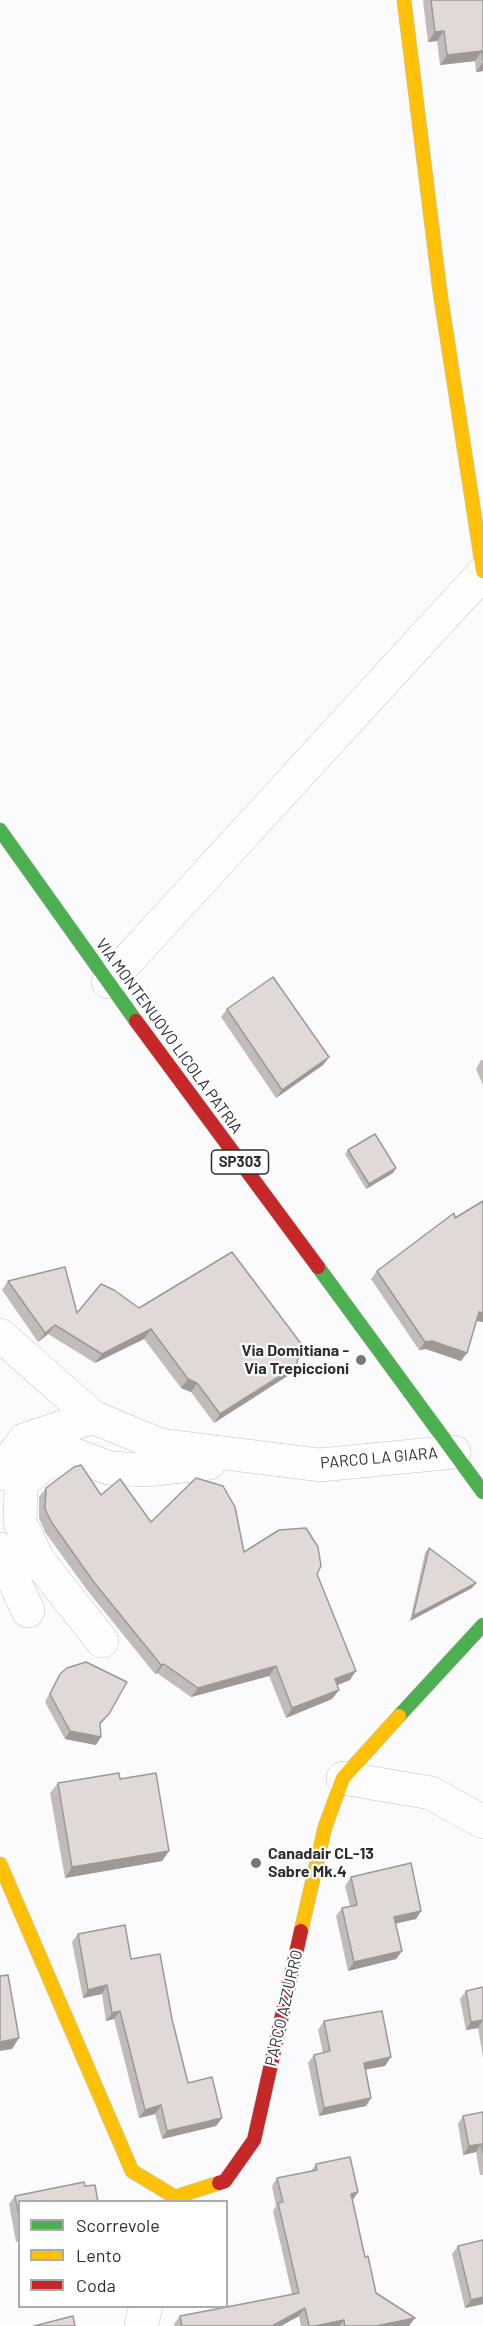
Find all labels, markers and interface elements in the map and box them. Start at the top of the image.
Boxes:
street label: VIA MONTENUOVO LICOLA PATRIA [92,935,246,1137]
road number: SP303 [212,1150,268,1174]
place label: Via Domitiana - Via Trepiccioni [242,1341,349,1379]
marker: Via Domitiana - Via Trepiccioni [354,1353,368,1367]
street label: PARCO LA GIARA [319,1443,439,1473]
place label: Canadair CL-13 Sabre Mk.4 [268,1844,374,1882]
marker: Canadair CL-13 Sabre Mk.4 [249,1856,263,1870]
street label: PARCO AZZURRO [261,1948,307,2068]
legend [18,2200,228,2308]
text: Scorrevole [76,2214,160,2236]
text: Lento [76,2244,122,2266]
text: Coda [76,2274,116,2296]

